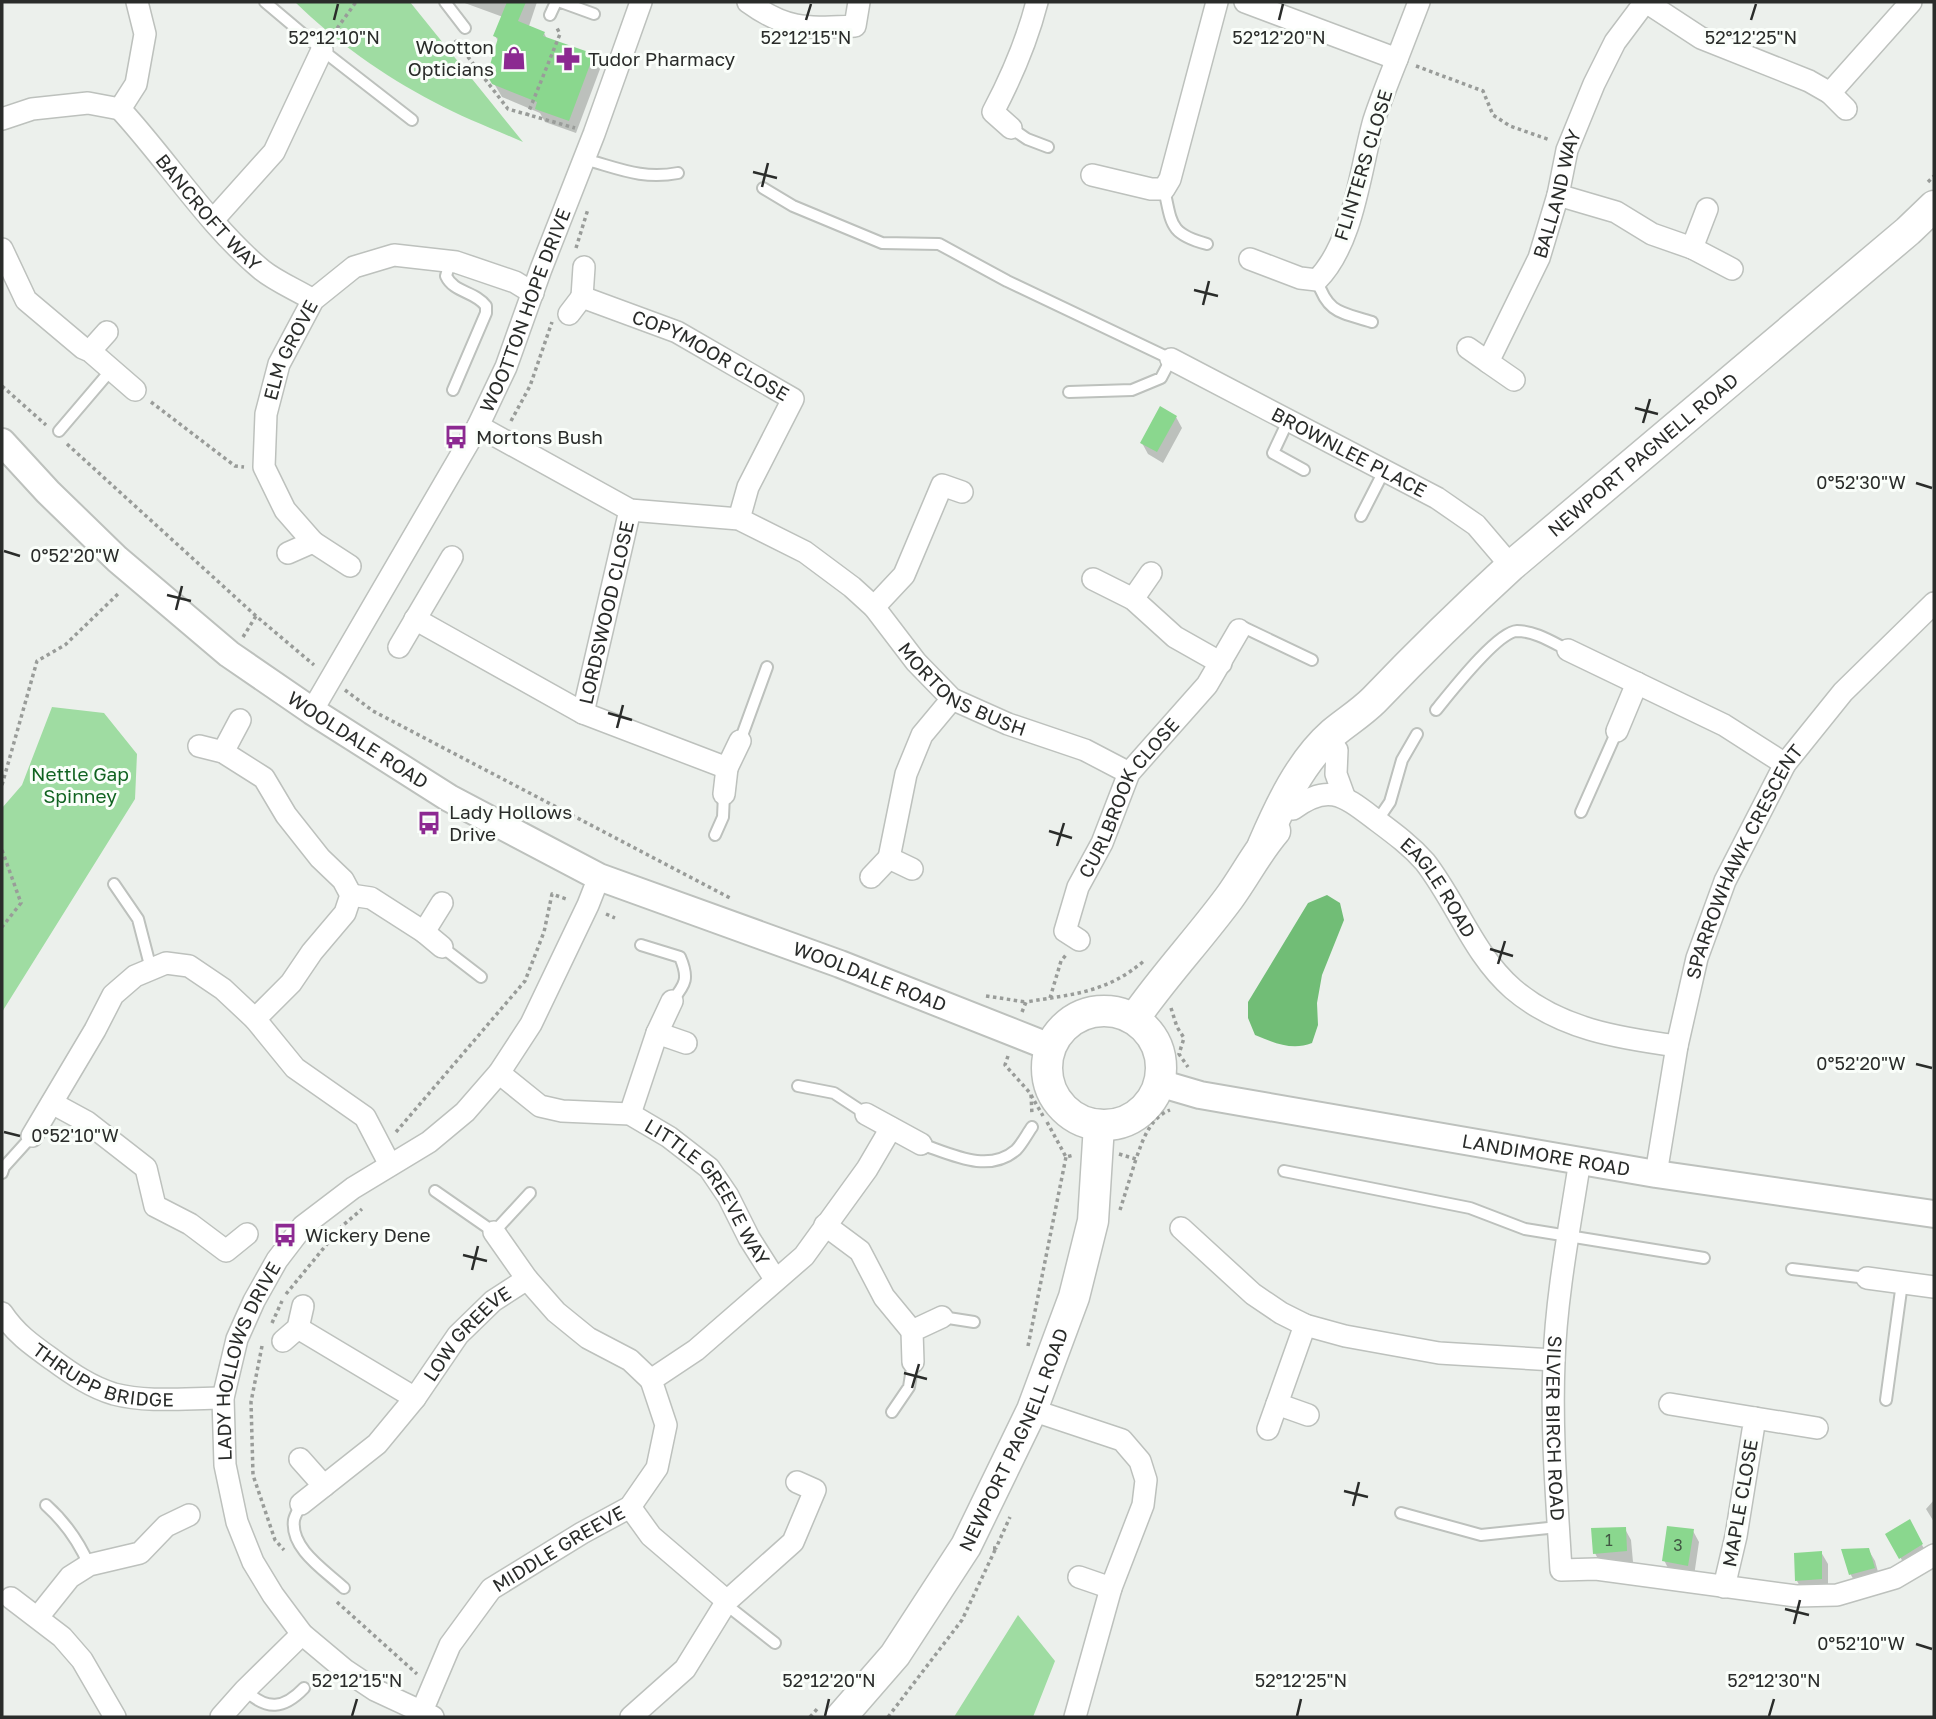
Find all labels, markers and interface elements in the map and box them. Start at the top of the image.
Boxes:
text: 52°12'10"N [288,26,380,48]
text: 52°12'15"N [761,26,851,48]
text: 52°12'20"N [1232,26,1326,48]
text: 52°12'25"N [1705,26,1797,48]
place label: Wootton Opticians [408,35,494,80]
shop icon: Wootton Opticians [500,44,528,72]
pharmacy icon: Tudor Pharmacy [554,45,582,73]
place label: Tudor Pharmacy [588,47,736,70]
street label: FLINTERS CLOSE [1329,87,1396,243]
street label: BALLAND WAY [1528,126,1585,261]
street label: BANCROFT WAY [151,149,266,275]
street label: WOOTTON HOPE DRIVE [474,205,575,416]
street label: ELM GROVE [258,296,322,403]
street label: COPYMOOR CLOSE [629,305,793,405]
street label: NEWPORT PAGNELL ROAD [1543,368,1742,541]
street label: BROWNLEE PLACE [1268,402,1431,502]
bus stop icon: Mortons Bush [442,423,470,451]
place label: Mortons Bush [476,425,603,448]
text: 0°52'30"W [1816,471,1906,493]
street label: LORDSWOOD CLOSE [573,519,638,706]
text: 0°52'20"W [30,544,120,566]
street label: MORTONS BUSH [894,637,1029,740]
street label: WOOLDALE ROAD [284,686,433,793]
street label: CURLBROOK CLOSE [1073,713,1184,882]
street label: SPARROWHAWK CRESCENT [1681,739,1807,981]
park label: Nettle Gap Spinney [31,762,129,807]
place label: Lady Hollows Drive [449,800,572,845]
bus stop icon: Lady Hollows Drive [415,809,443,837]
street label: EAGLE ROAD [1396,832,1481,942]
street label: WOOLDALE ROAD [790,936,950,1016]
text: 0°52'20"W [1816,1052,1906,1074]
street label: LITTLE GREEVE WAY [641,1113,775,1269]
text: 0°52'10"W [31,1124,119,1146]
street label: LANDIMORE ROAD [1460,1129,1632,1180]
bus stop icon: Wickery Dene [271,1221,299,1249]
place label: Wickery Dene [305,1223,430,1246]
street label: LADY HOLLOWS DRIVE [211,1257,285,1461]
street label: LOW GREEVE [418,1281,515,1385]
street label: NEWPORT PAGNELL ROAD [953,1325,1072,1555]
street label: SILVER BIRCH ROAD [1542,1335,1570,1522]
street label: THRUPP BRIDGE [29,1337,174,1410]
street label: MAPLE CLOSE [1717,1437,1762,1569]
street label: MIDDLE GREEVE [488,1500,629,1596]
house number: 1 [1605,1530,1613,1550]
house number: 3 [1673,1535,1683,1555]
text: 0°52'10"W [1817,1632,1905,1654]
text: 52°12'15"N [312,1669,402,1691]
text: 52°12'20"N [782,1669,876,1691]
text: 52°12'25"N [1255,1669,1347,1691]
text: 52°12'30"N [1727,1669,1821,1691]

